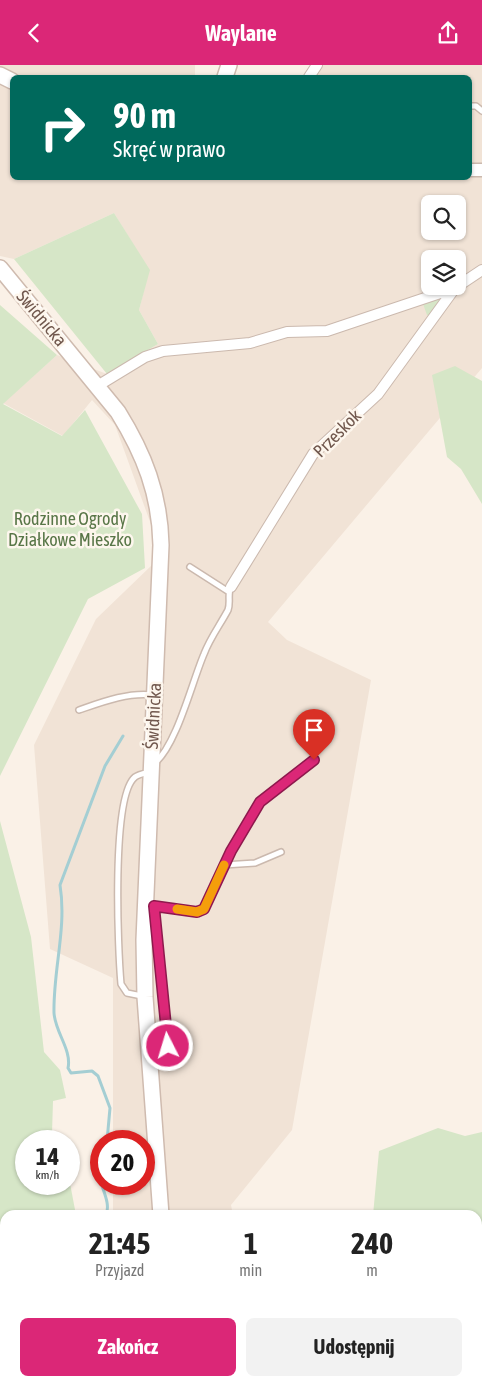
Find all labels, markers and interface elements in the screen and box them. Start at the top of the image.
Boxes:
icon: back [20,19,48,47]
icon: share [434,19,462,47]
text: Waylane [205,20,277,46]
icon: right [30,95,95,160]
text: 90 m [113,95,176,135]
text: Skręć w prawo [113,136,226,162]
map controls [421,195,466,295]
button: search [421,195,466,240]
button: layers [421,250,466,295]
street label: Świdnicka [13,286,71,350]
street label: Przeskok [309,405,365,461]
park label: Rodzinne Ogrody Działkowe Mieszko [8,508,132,550]
street label: Świdnicka [141,682,165,750]
pin [293,709,335,760]
icon: arrive [300,716,328,744]
position arrow [141,1019,193,1071]
speed limit sign: 20 [90,1130,155,1195]
text: 14 [36,1142,59,1170]
text: km/h [36,1168,59,1182]
text: 21:45 [89,1226,150,1260]
text: 1 [244,1226,258,1260]
text: 240 [351,1226,393,1260]
text: Przyjazd [95,1261,144,1279]
text: min [239,1261,262,1279]
text: m [366,1261,378,1279]
button: Zakończ [20,1318,236,1376]
button: Udostępnij [246,1318,462,1376]

